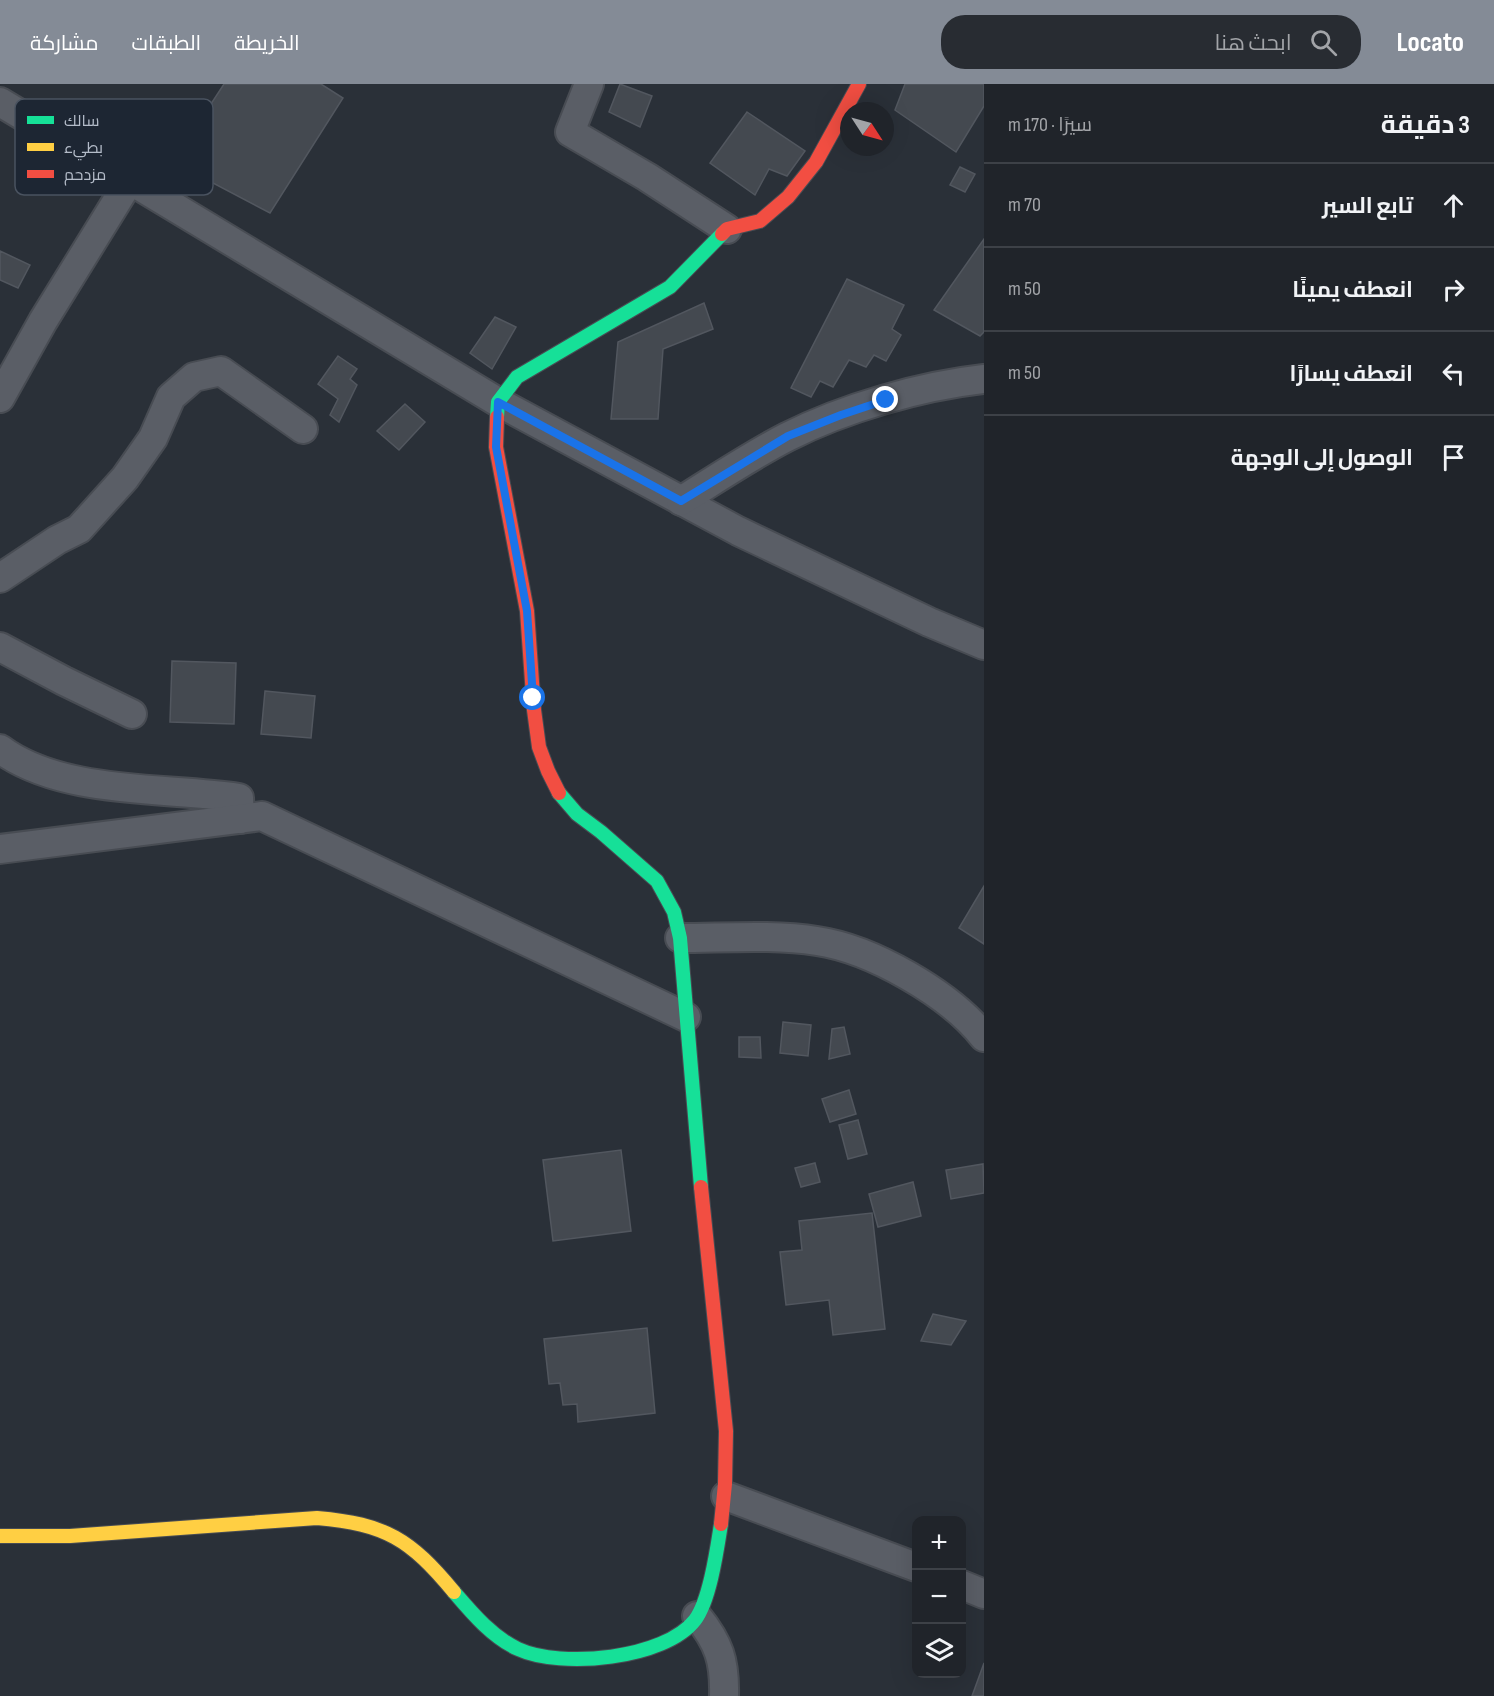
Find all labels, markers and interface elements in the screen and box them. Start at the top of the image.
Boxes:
search box [941,15,1361,69]
icon: search [1307,26,1340,59]
text: Locato [1397,26,1464,59]
text: ابحث هنا [1215,30,1292,57]
text: مشاركة [30,31,99,56]
text: الطبقات [132,31,201,56]
text: الخريطة [234,31,300,56]
legend [15,99,213,195]
north arrow [840,102,894,156]
text: 3 دقيقة [1381,110,1470,141]
text: سالك [64,112,99,131]
text: سيرًا · 170 m [1008,113,1092,137]
text: بطيء [64,139,103,161]
text: مزدحم [64,166,106,186]
icon: ahead [1437,189,1470,222]
text: 70 m [1008,193,1041,217]
text: تابع السير [1322,193,1413,220]
icon: right [1437,273,1470,306]
text: 50 m [1008,277,1041,301]
text: انعطف يمينًا [1292,277,1413,304]
icon: left [1437,357,1470,390]
text: 50 m [1008,361,1041,385]
text: انعطف يسارًا [1290,361,1413,388]
route end [872,386,898,412]
icon: arrive [1437,441,1470,474]
text: الوصول إلى الوجهة [1231,445,1413,472]
route start [519,684,545,710]
map controls [912,1516,966,1678]
button: + [912,1516,966,1570]
button: − [912,1570,966,1624]
button: layers [912,1624,966,1678]

